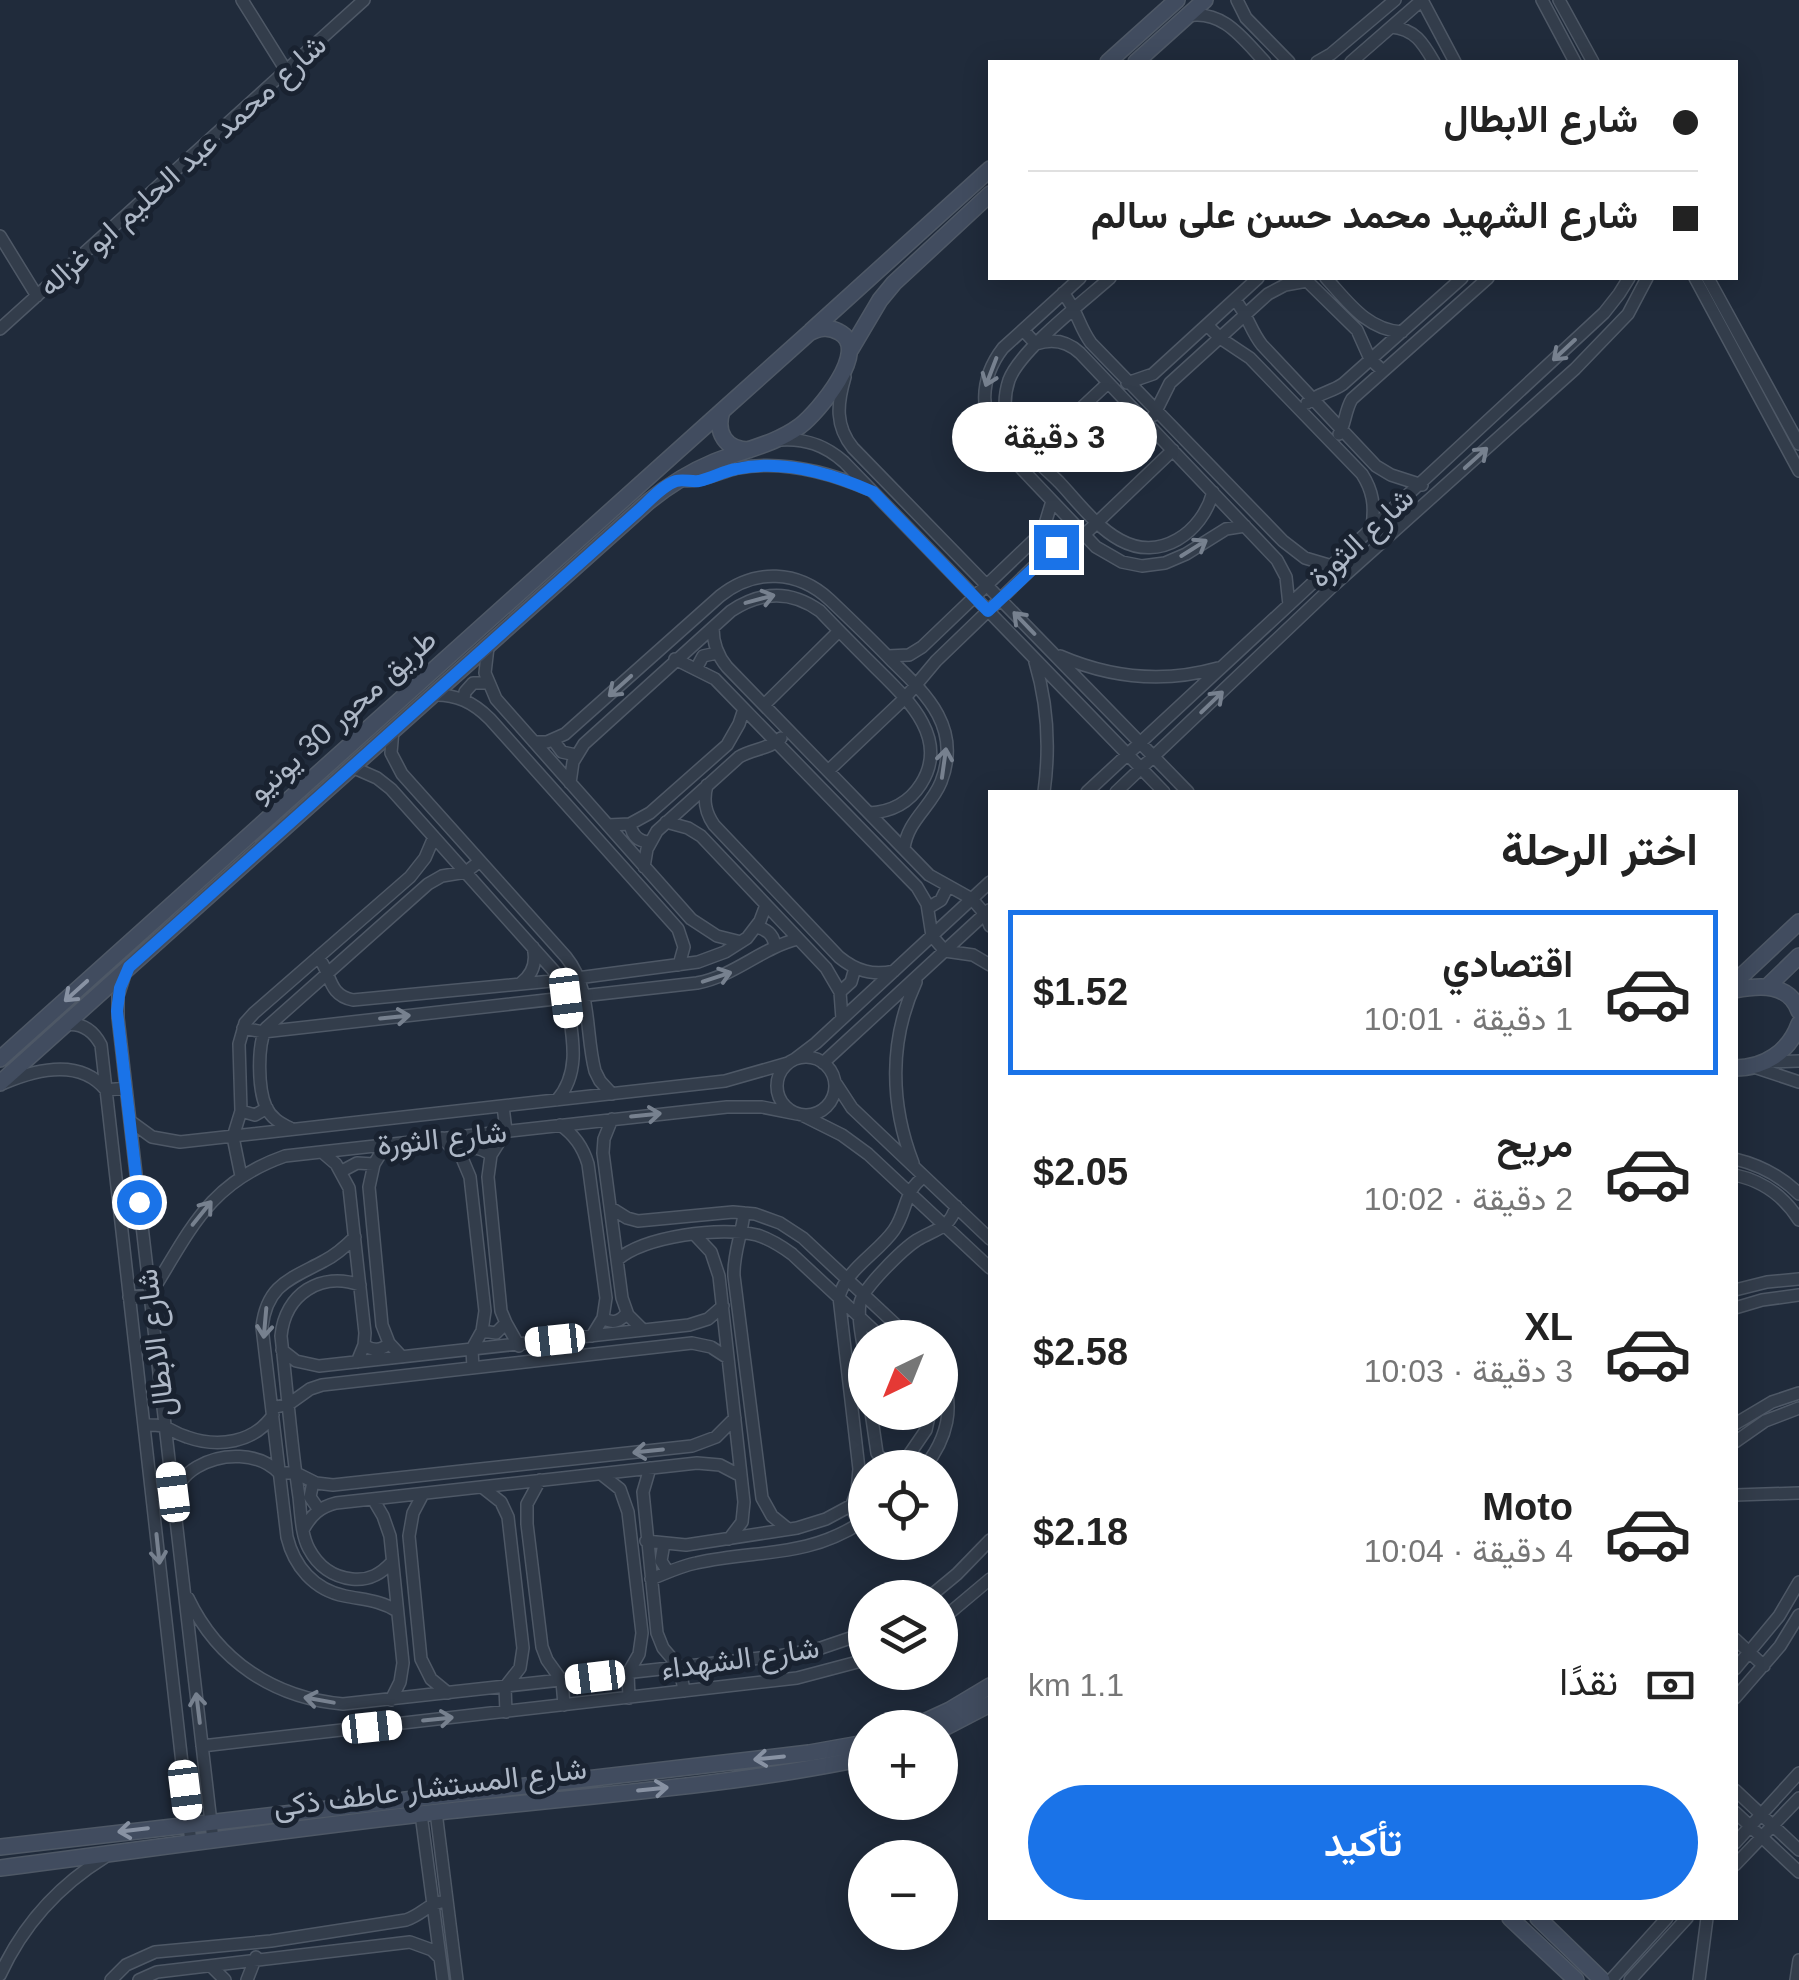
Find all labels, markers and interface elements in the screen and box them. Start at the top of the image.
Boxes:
street label: شارع محمد عبد الحليم ابو غزاله [32,27,335,306]
text: شارع الابطال [1443,98,1638,140]
text: شارع الشهيد محمد حسن على سالم [1091,194,1638,236]
one-way arrow [1553,338,1577,362]
one-way arrow [980,356,998,387]
callout: 3 دقيقة [954,402,1158,472]
text: 3 دقيقة [1004,419,1105,455]
one-way arrow [1463,446,1488,469]
street label: شارع الثورة [1302,481,1423,596]
route end [1034,525,1079,570]
one-way arrow [1180,538,1208,559]
one-way arrow [744,589,776,608]
one-way arrow [1012,612,1036,636]
street label: طريق محور 30 يونيو [241,622,444,809]
one-way arrow [608,674,633,697]
one-way arrow [1199,690,1223,714]
one-way arrow [936,747,954,780]
text: اختر الرحلة [1501,824,1698,875]
text: اقتصادي [1442,943,1573,985]
icon: car [1603,948,1693,1038]
car [547,966,585,1030]
one-way arrow [701,966,732,984]
text: $1.52 [1033,971,1128,1013]
one-way arrow [64,979,89,1002]
text: 1 دقيقة · 10:01 [1364,1001,1573,1037]
one-way arrow [378,1007,411,1026]
one-way arrow [629,1106,661,1125]
street label: شارع الثورة [375,1115,509,1165]
text: مريح [1497,1123,1573,1165]
icon: car [1603,1128,1693,1218]
text: $2.05 [1033,1151,1128,1193]
route start [117,1180,162,1225]
text: 2 دقيقة · 10:02 [1364,1181,1573,1217]
one-way arrow [191,1200,213,1226]
street label: شارع الابطال [130,1267,184,1419]
one-way arrow [256,1306,275,1339]
text: XL [1524,1306,1573,1348]
icon: car [1603,1308,1693,1398]
north arrow [848,1320,958,1430]
map controls [848,1320,958,1950]
car [524,1322,586,1358]
text: $2.58 [1033,1331,1128,1373]
text: 3 دقيقة · 10:03 [1364,1353,1573,1389]
one-way arrow [632,1442,664,1461]
button: locate [848,1450,958,1560]
car [154,1460,192,1524]
text: Moto [1482,1486,1573,1528]
icon: car [1603,1488,1693,1578]
text: $2.18 [1033,1511,1128,1553]
one-way arrow [149,1532,168,1564]
text: 4 دقيقة · 10:04 [1364,1533,1573,1569]
button: layers [848,1580,958,1690]
street label: شارع الشهداء [659,1631,822,1689]
car [563,1658,627,1696]
icon: cash [1643,1658,1698,1713]
text: نقدًا [1559,1661,1618,1703]
text: 1.1 km [1028,1667,1124,1703]
one-way arrow [303,1690,336,1709]
one-way arrow [188,1693,207,1725]
car [341,1709,403,1745]
one-way arrow [422,1709,454,1728]
button: + [848,1710,958,1820]
one-way arrow [753,1749,785,1768]
street label: شارع المستشار عاطف ذكى [271,1751,589,1827]
car [166,1758,204,1822]
one-way arrow [636,1779,668,1798]
button: تأكيد [1028,1785,1698,1900]
one-way arrow [117,1822,150,1840]
button: − [848,1840,958,1950]

